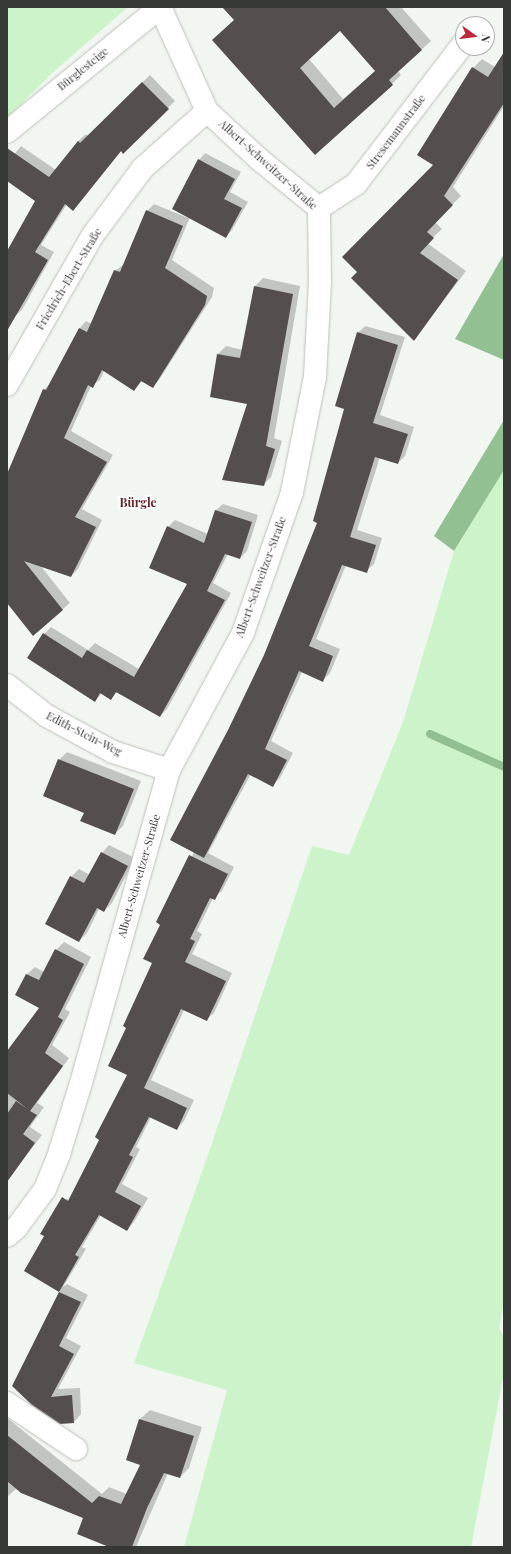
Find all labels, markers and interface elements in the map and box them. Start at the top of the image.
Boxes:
north arrow [455,16,495,56]
text: N [478,33,494,44]
street label: Bürglesteige [55,45,111,93]
street label: Stresemannstraße [364,92,428,172]
street label: Albert-Schweitzer-Straße [216,117,320,213]
street label: Friedrich-Ebert-Straße [33,226,105,332]
district label: Bürgle [119,496,157,510]
street label: Albert-Schweitzer-Straße [233,515,289,639]
street label: Edith-Stein-Weg [44,709,124,759]
street label: Albert-Schweitzer-Straße [115,813,163,939]

